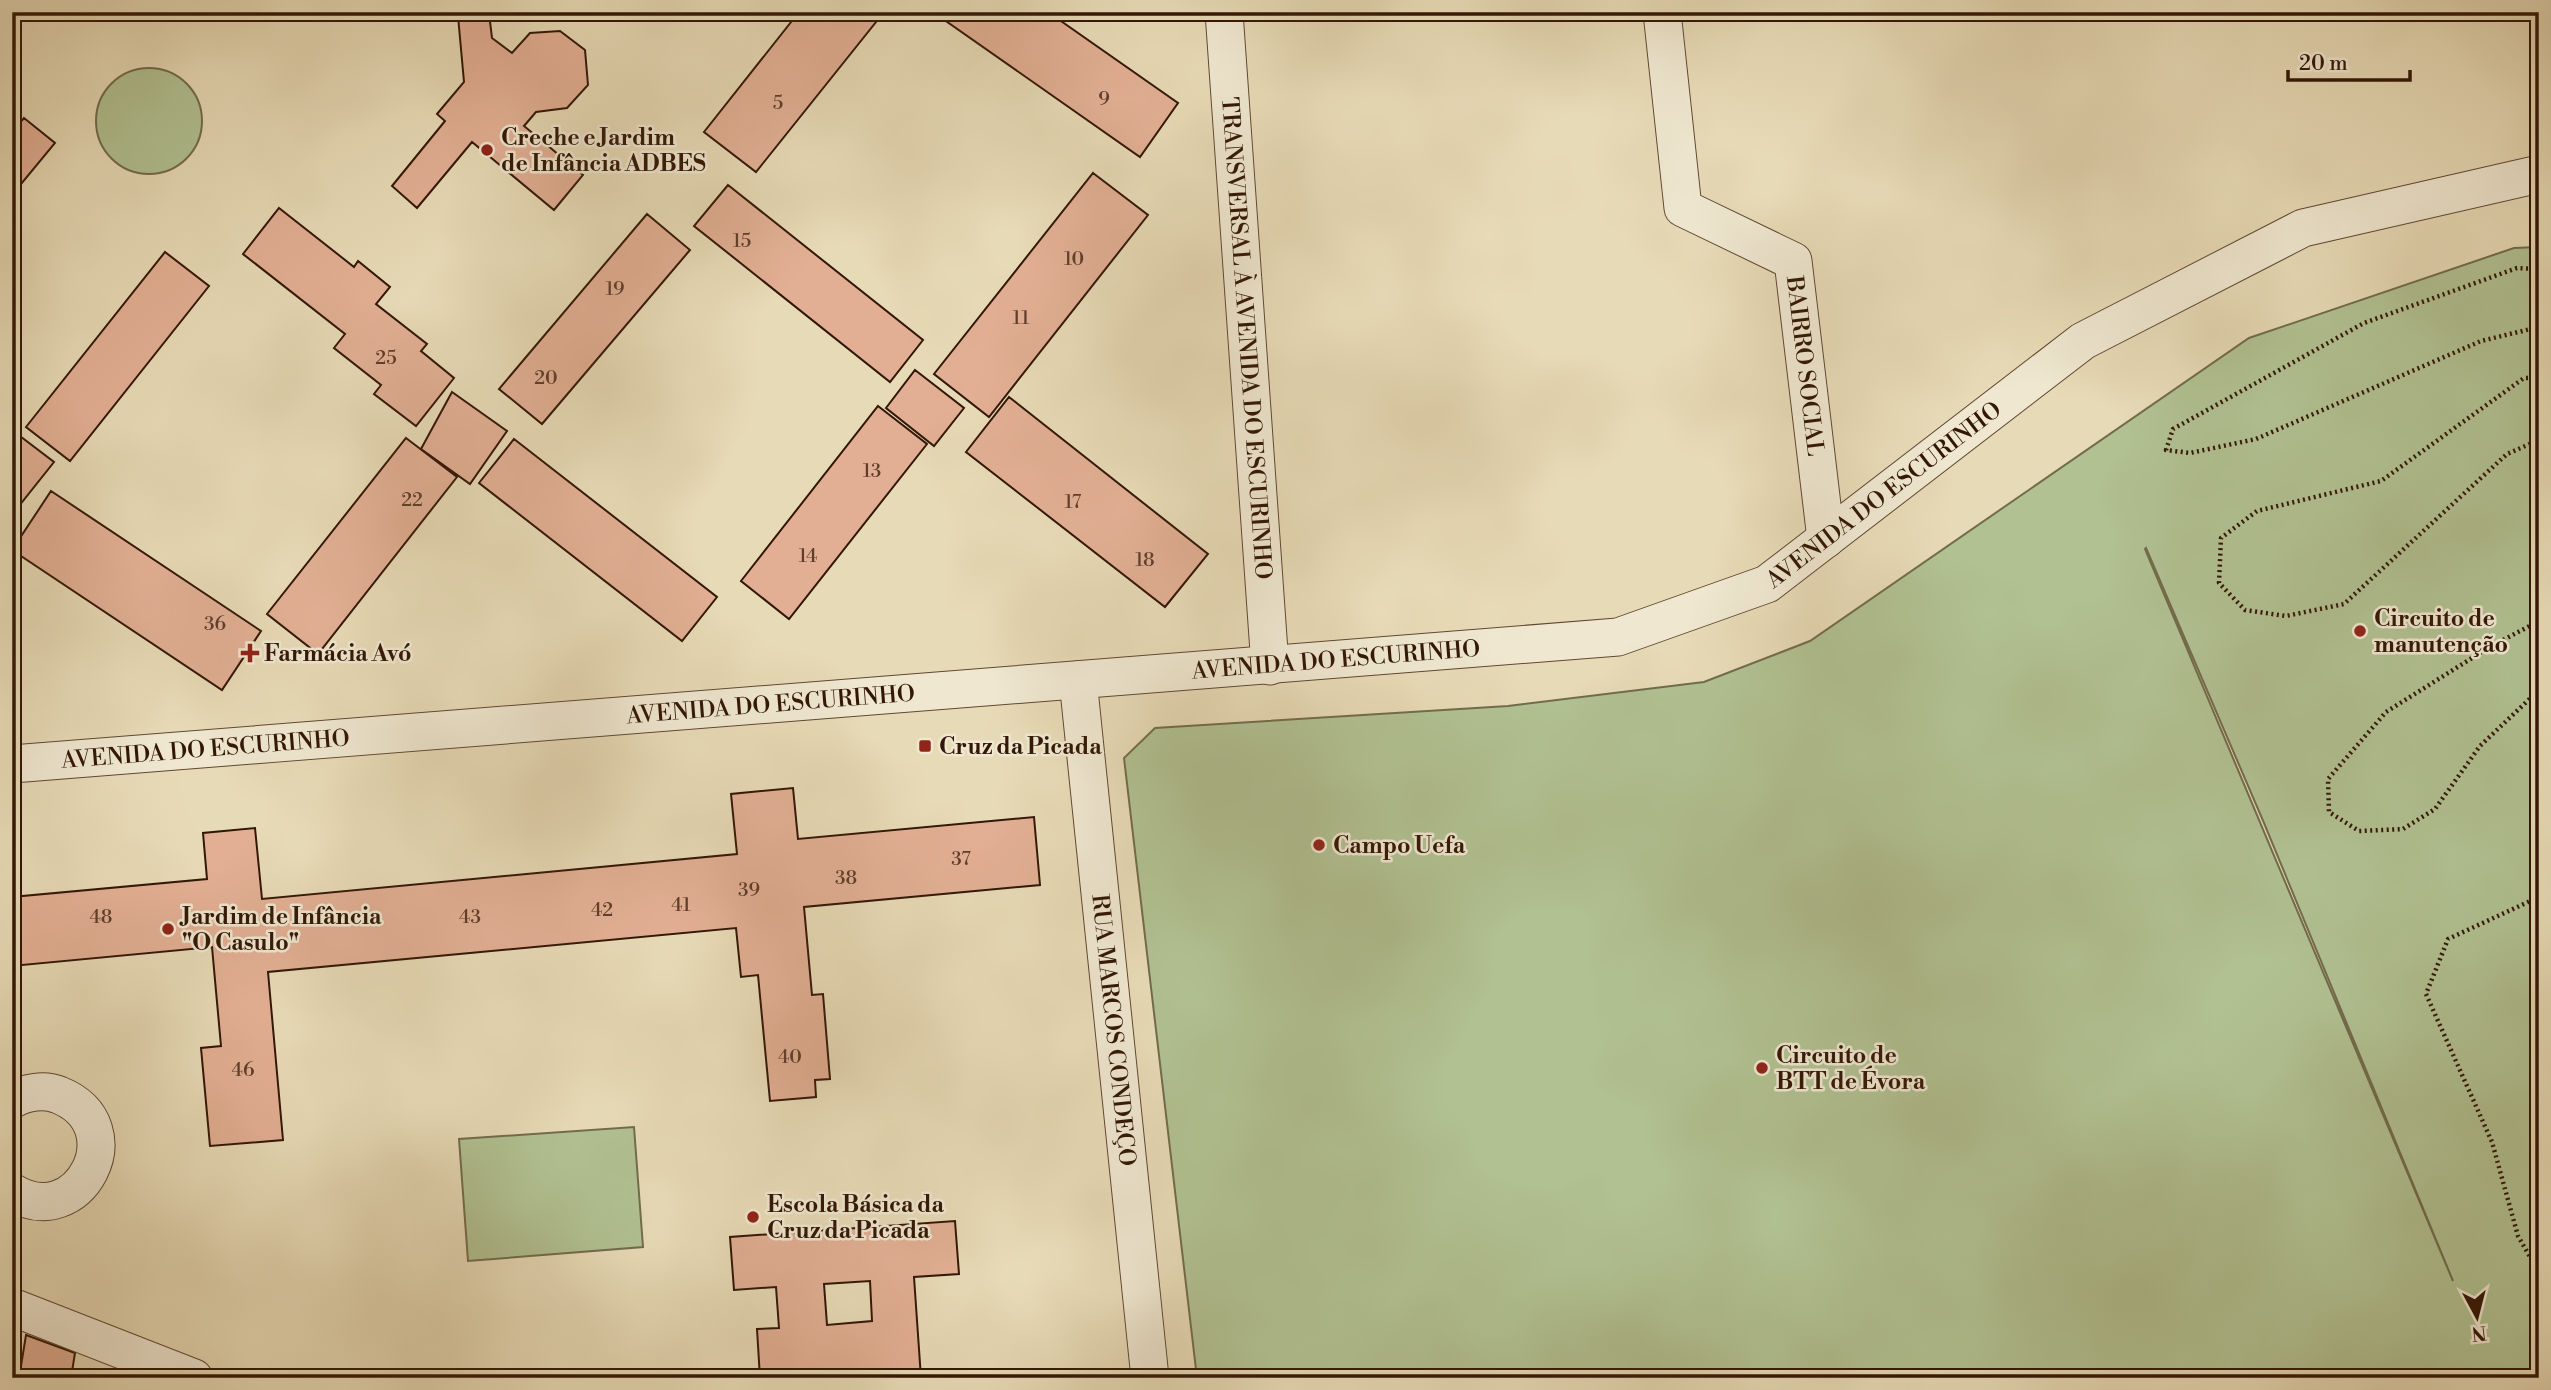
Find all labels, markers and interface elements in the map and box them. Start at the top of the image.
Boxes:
scale bar [2288,38,2411,82]
text: 20 m [2299,51,2348,77]
house number: 9 [1098,87,1110,111]
house number: 5 [773,91,783,115]
street label: TRANSVERSAL À AVENIDA DO ESCURINHO [1215,96,1277,581]
place label: Creche e Jardim de Infância ADBES [501,124,706,178]
marker: Creche e Jardim de Infância ADBES [479,142,495,158]
house number: 15 [733,229,751,253]
house number: 10 [1064,247,1084,271]
street label: BAIRRO SOCIAL [1780,274,1829,458]
house number: 19 [605,277,625,301]
house number: 11 [1013,306,1030,330]
house number: 25 [375,346,397,370]
house number: 20 [534,366,558,390]
street label: AVENIDA DO ESCURINHO [1760,396,2007,595]
house number: 13 [863,459,881,483]
house number: 22 [401,488,423,512]
house number: 17 [1065,490,1082,514]
house number: 14 [799,544,817,568]
house number: 18 [1135,548,1155,572]
place label: Circuito de manutenção [2374,605,2508,659]
house number: 36 [204,612,226,636]
marker: Circuito de manutenção [2352,623,2368,639]
street label: AVENIDA DO ESCURINHO [1190,635,1481,686]
place label: Farmácia Avó [264,640,412,668]
marker: Farmácia Avó [242,645,258,661]
street label: AVENIDA DO ESCURINHO [624,680,916,730]
street label: AVENIDA DO ESCURINHO [59,724,351,775]
place label: Cruz da Picada [939,733,1102,761]
marker: Cruz da Picada [917,738,933,754]
place label: Campo Uefa [1333,832,1466,860]
marker: Campo Uefa [1311,837,1327,853]
house number: 37 [951,847,971,871]
house number: 38 [835,866,857,890]
house number: 39 [738,878,760,902]
house number: 41 [671,893,691,917]
street label: RUA MARCOS CONDEÇO [1085,893,1141,1168]
house number: 42 [591,898,613,922]
place label: Jardim de Infância "O Casulo" [179,903,382,957]
house number: 48 [90,905,112,929]
house number: 43 [459,905,481,929]
marker: Jardim de Infância "O Casulo" [160,921,176,937]
place label: Circuito de BTT de Évora [1776,1042,1926,1096]
house number: 40 [778,1045,802,1069]
house number: 46 [232,1058,254,1082]
marker: Circuito de BTT de Évora [1754,1060,1770,1076]
place label: Escola Básica da Cruz da Picada [767,1191,945,1245]
marker: Escola Básica da Cruz da Picada [745,1209,761,1225]
north arrow [2442,1282,2512,1352]
text: N [2470,1320,2488,1346]

